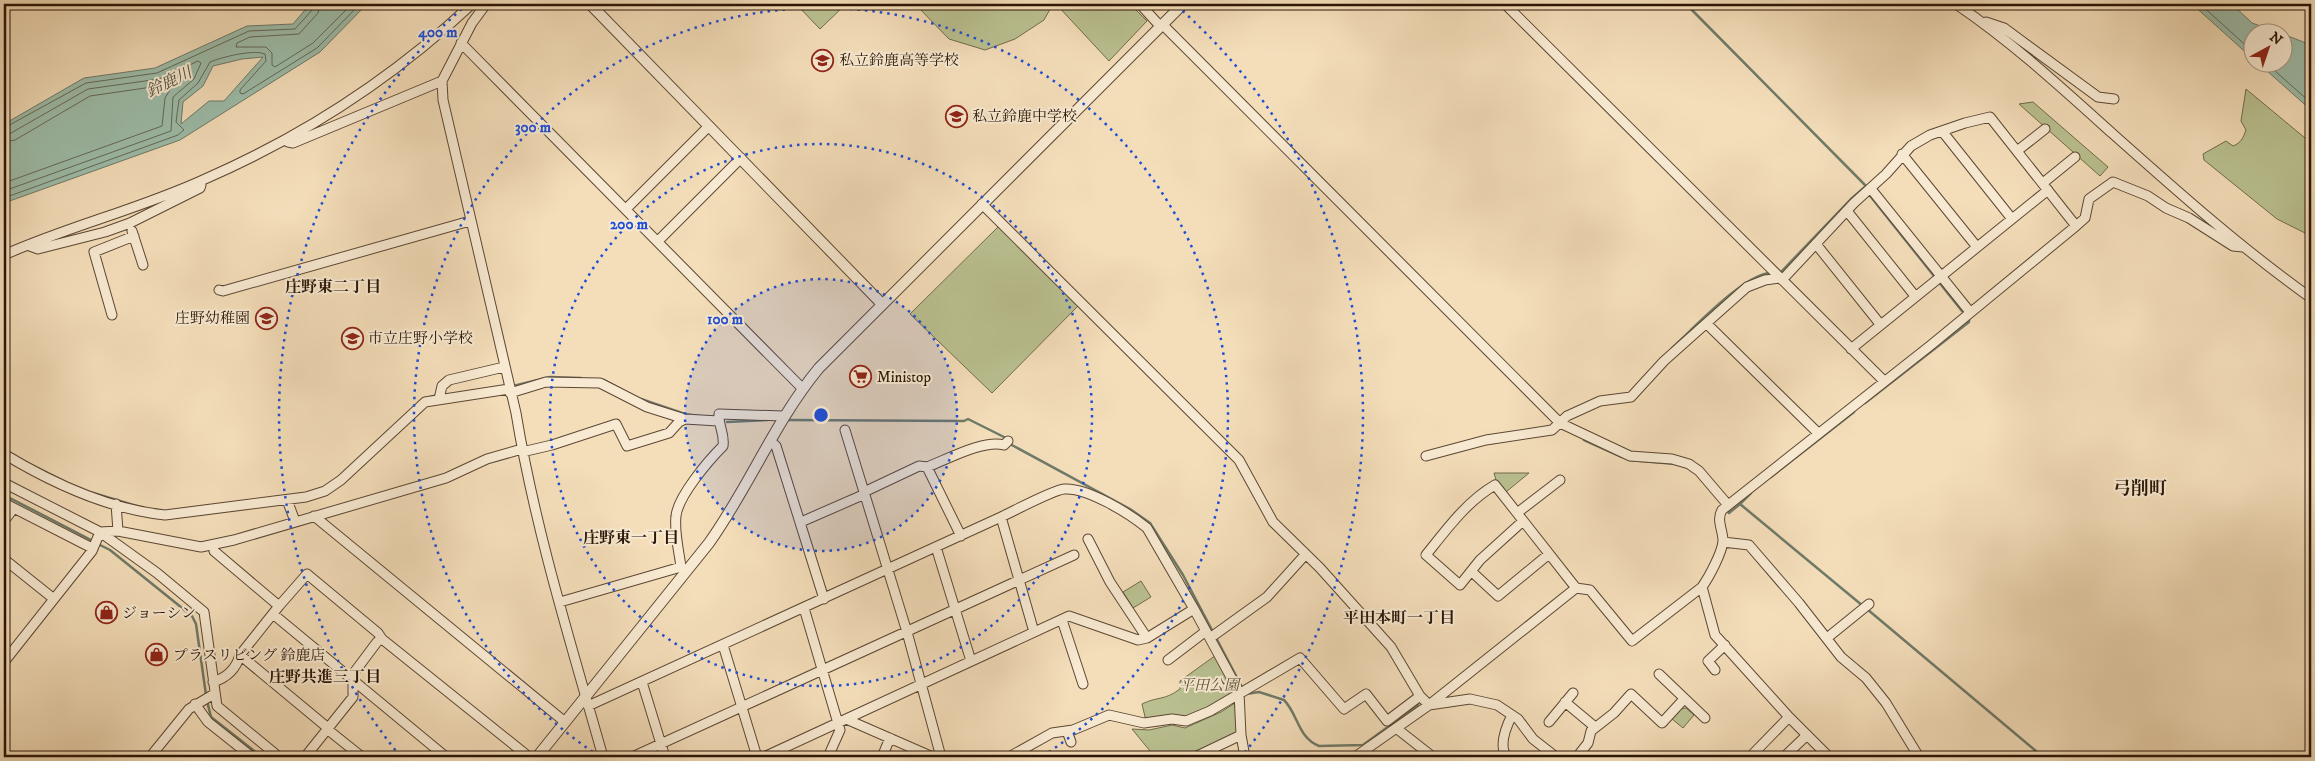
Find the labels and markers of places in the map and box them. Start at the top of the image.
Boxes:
school or university icon: 私立鈴鹿高等学校 [811,48,835,72]
place label: 私立鈴鹿高等学校 [839,51,959,70]
school or university icon: 私立鈴鹿中学校 [944,104,968,128]
place label: 私立鈴鹿中学校 [972,107,1077,126]
school or university icon: 庄野幼稚園 [254,306,278,330]
place label: 庄野幼稚園 [175,309,250,328]
school or university icon: 市立庄野小学校 [340,326,364,350]
place label: 市立庄野小学校 [368,329,473,348]
supermarket icon: Ministop [849,365,873,389]
place label: Ministop [877,368,931,387]
centre of rings [812,406,830,424]
shop icon: ジョーシン [94,601,118,625]
place label: ジョーシン [122,604,196,623]
shop icon: プラスリビング 鈴鹿店 [145,643,169,667]
place label: プラスリビング 鈴鹿店 [173,646,325,665]

